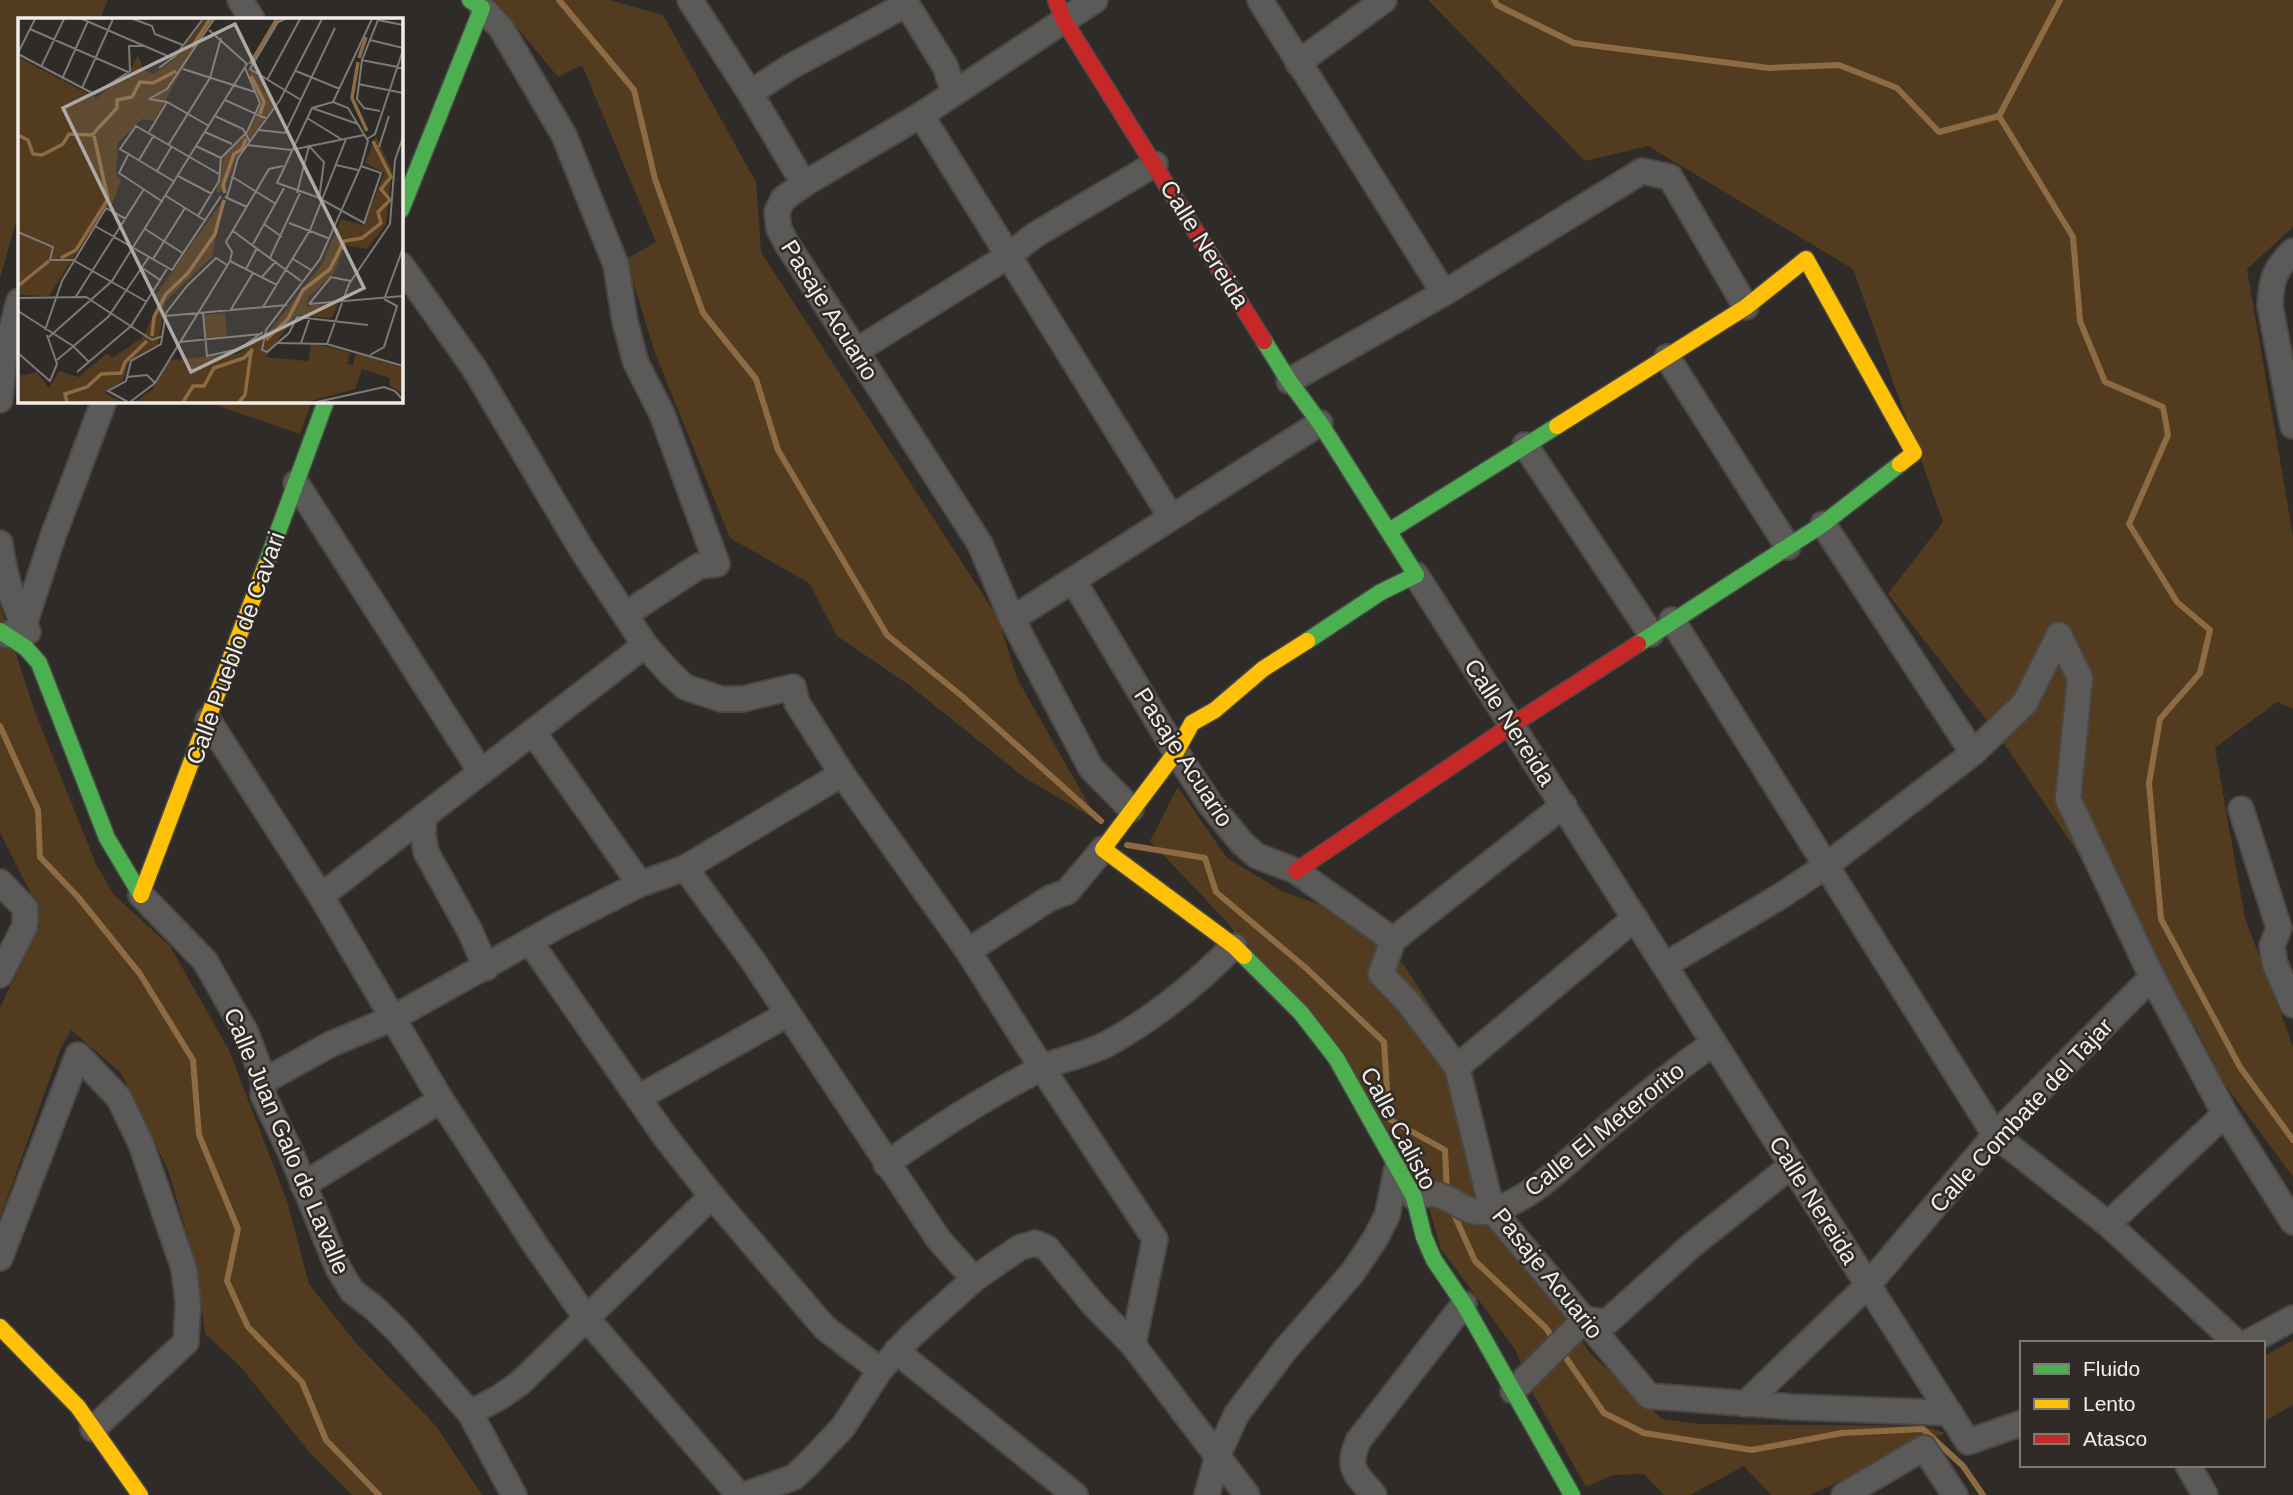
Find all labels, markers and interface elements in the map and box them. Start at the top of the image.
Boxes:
inset map [18,18,402,402]
street label: Calle Nereida [1155,175,1255,313]
street label: Pasaje Acuario [776,235,884,385]
street label: Calle Pueblo de Cavari [180,528,290,768]
street label: Calle Nereida [1459,654,1561,791]
street label: Pasaje Acuario [1129,683,1239,831]
street label: Calle Juan Galo de Lavalle [219,1004,355,1278]
street label: Calle Combate del Tajar [1924,1012,2118,1218]
street label: Calle El Meterorito [1519,1056,1689,1202]
street label: Calle Calisto [1355,1062,1443,1194]
street label: Calle Nereida [1764,1131,1864,1269]
street label: Pasaje Acuario [1487,1202,1609,1344]
legend [2020,1341,2265,1467]
text: Fluido [2083,1357,2140,1380]
text: Lento [2083,1392,2136,1415]
text: Atasco [2083,1427,2147,1450]

